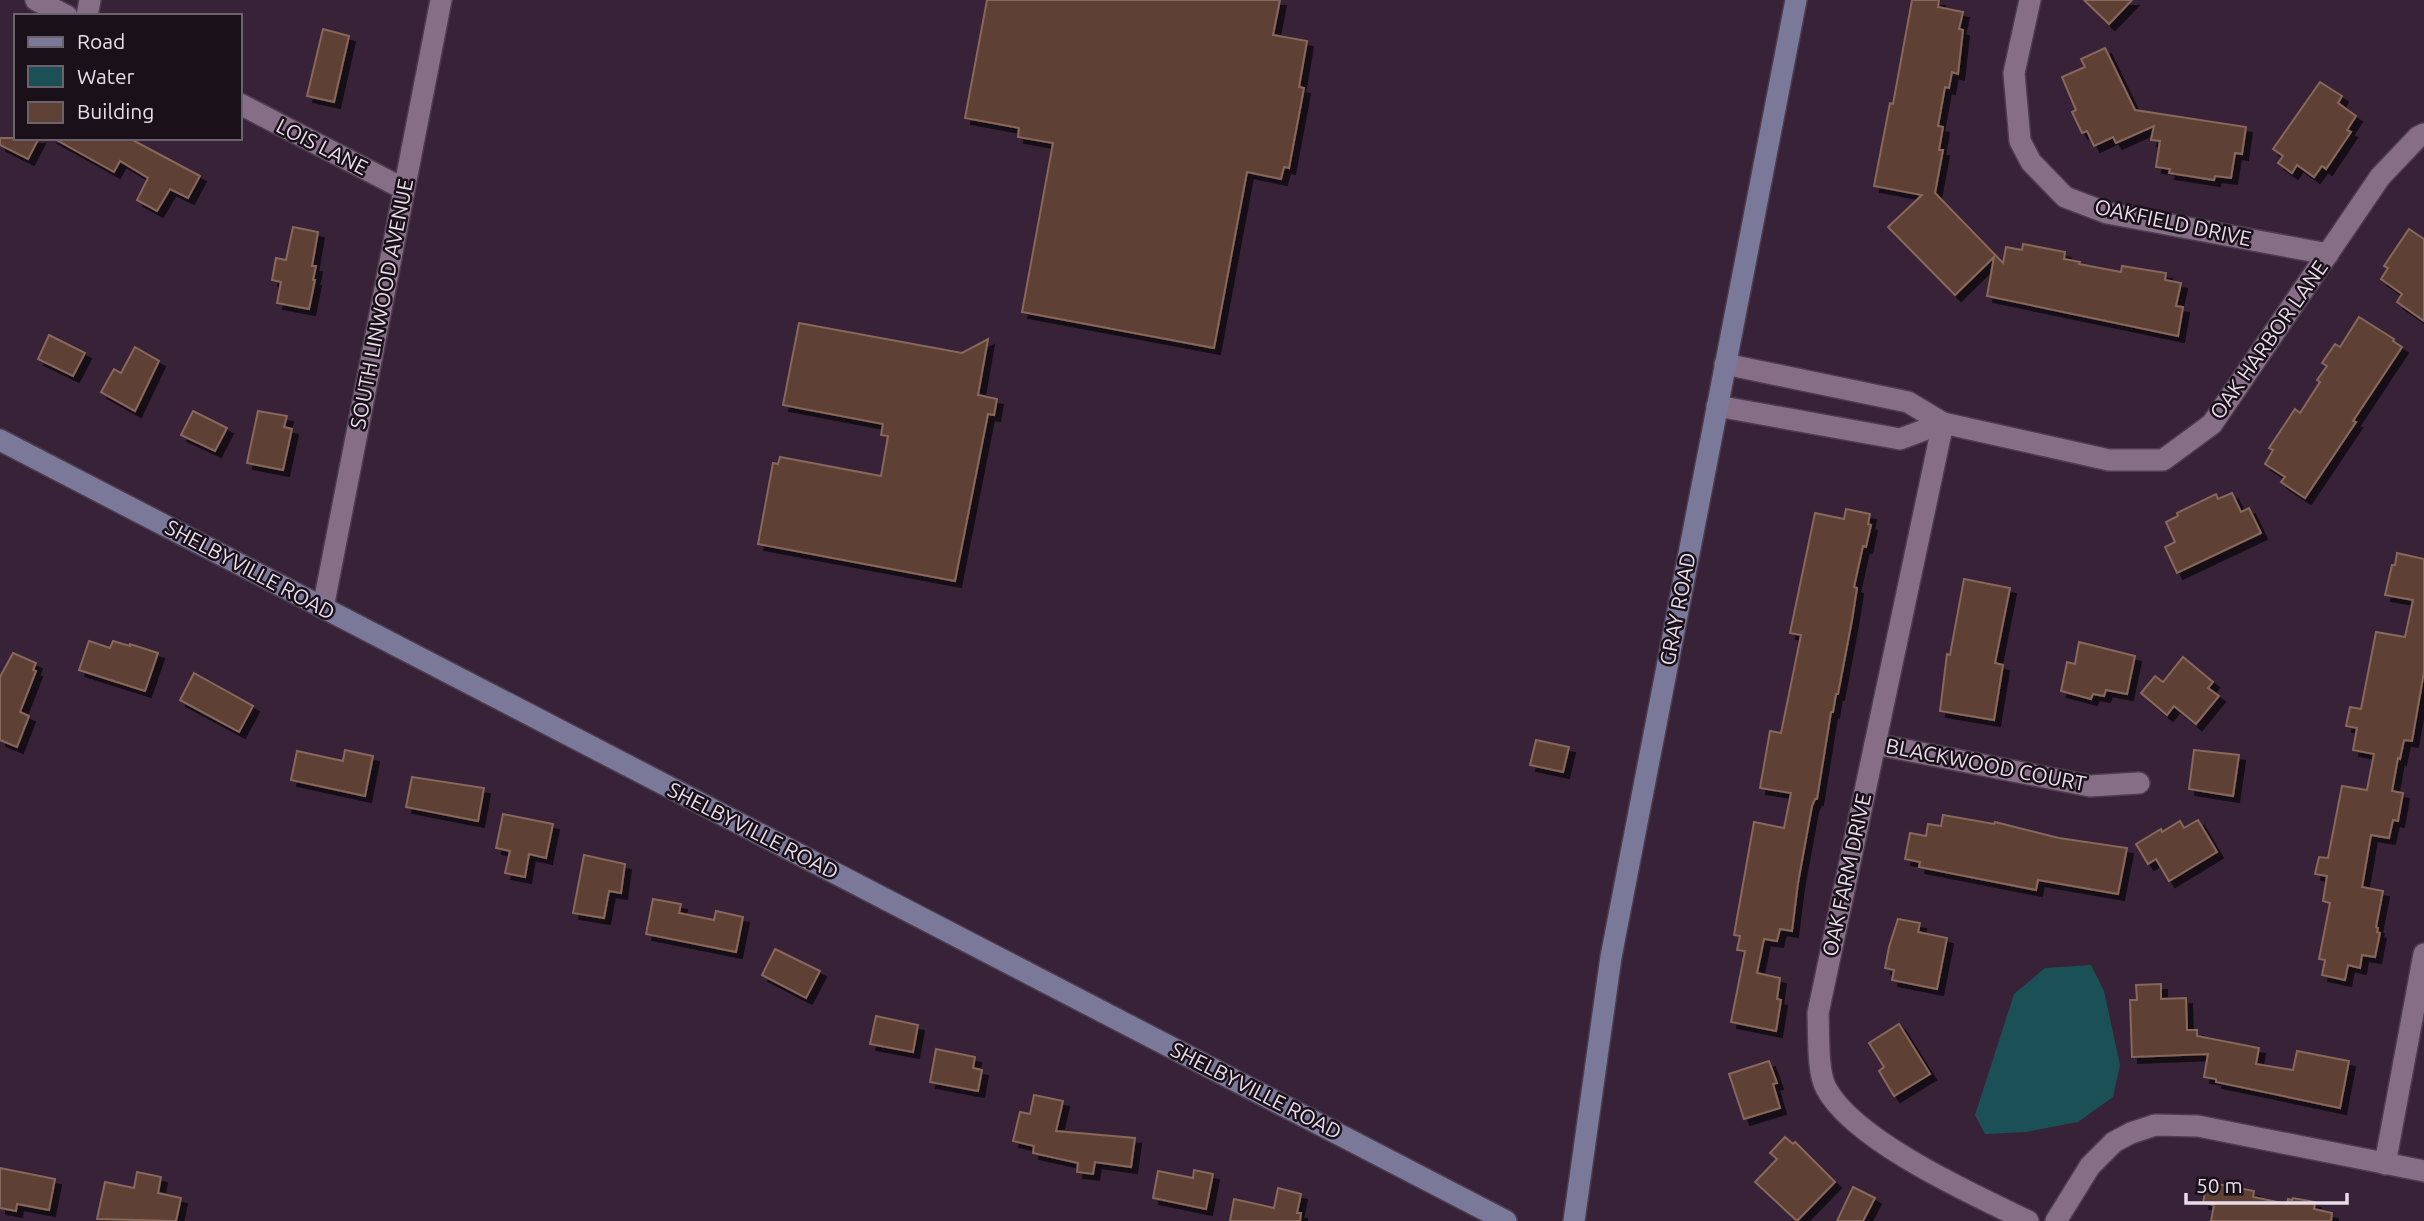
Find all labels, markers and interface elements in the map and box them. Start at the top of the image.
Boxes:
legend [14,14,242,140]
text: Road [77,29,125,53]
text: Water [77,64,135,88]
text: Building [77,99,154,123]
street label: LOIS LANE [273,113,372,179]
street label: SOUTH LINWOOD AVENUE [345,177,417,431]
street label: OAKFIELD DRIVE [2093,194,2254,250]
street label: OAK HARBOR LANE [2204,256,2332,423]
street label: SHELBYVILLE ROAD [162,514,339,624]
street label: GRAY ROAD [1654,550,1700,667]
street label: BLACKWOOD COURT [1884,733,2089,795]
street label: SHELBYVILLE ROAD [664,777,843,884]
street label: OAK FARM DRIVE [1817,791,1875,958]
street label: SHELBYVILLE ROAD [1167,1037,1346,1144]
scale bar [2186,1162,2347,1206]
text: 50 m [2196,1173,2243,1197]

